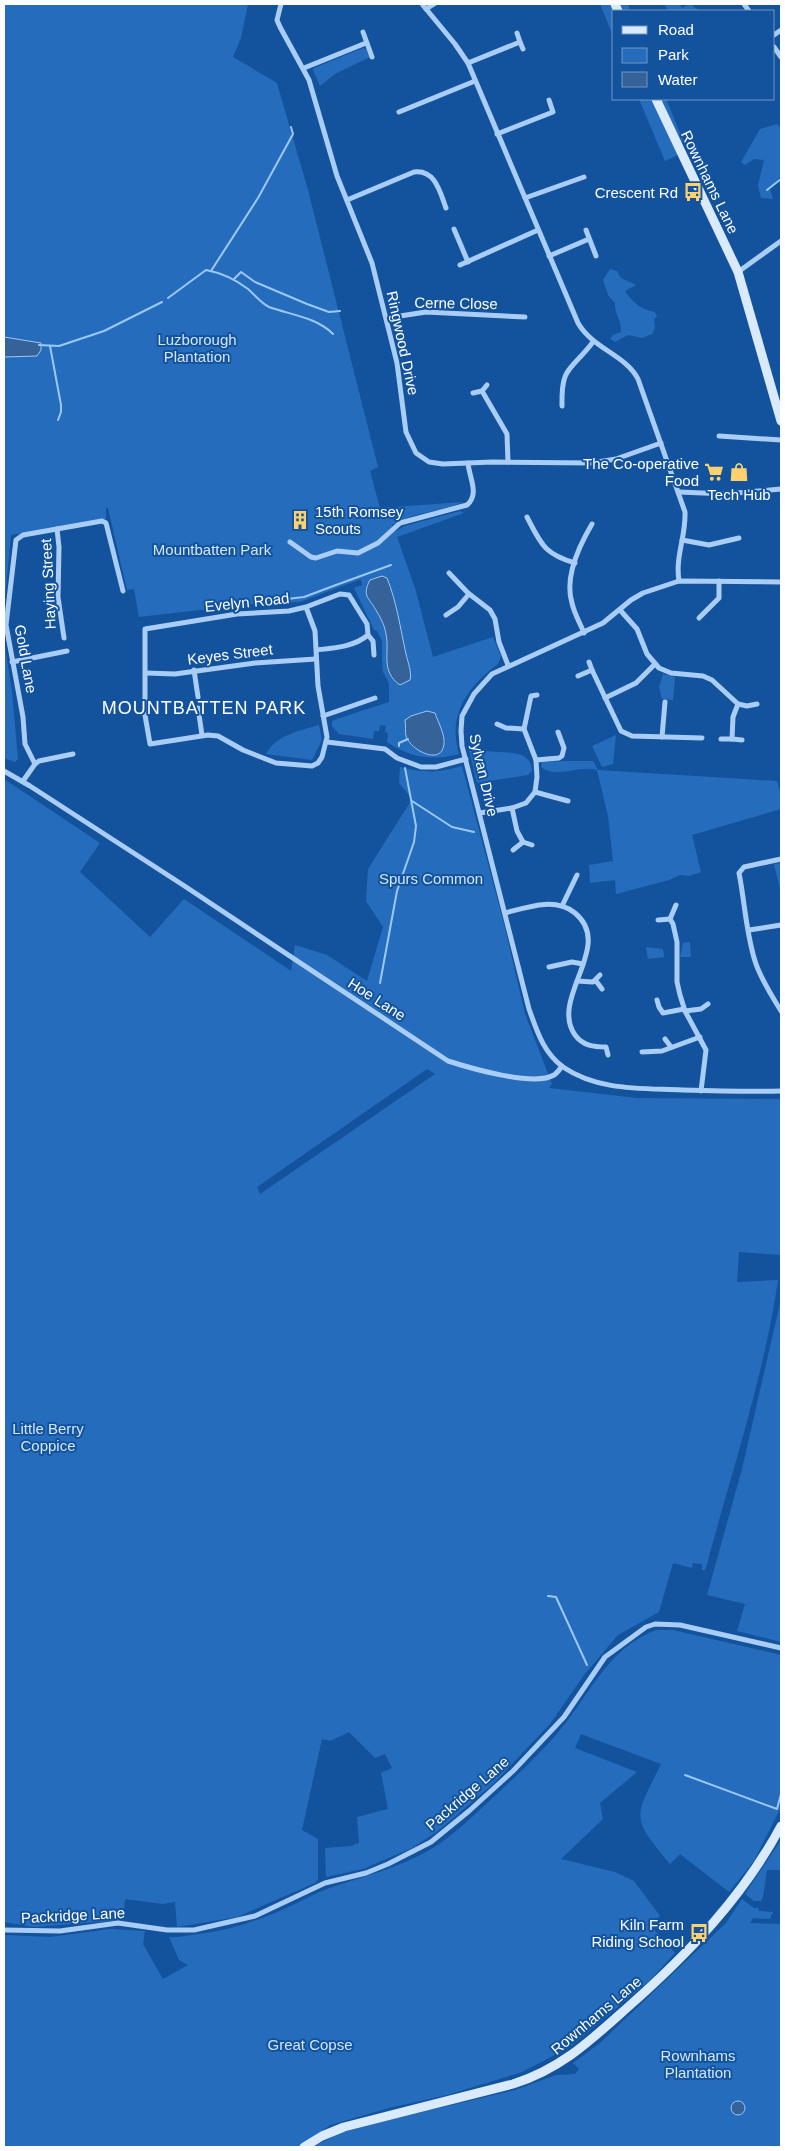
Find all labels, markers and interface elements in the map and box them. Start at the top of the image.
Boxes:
legend [612,10,775,100]
text: Road [658,21,694,38]
text: Park [658,46,689,63]
text: Water [658,71,697,88]
street label: Rownhams Lane [678,128,742,236]
bus stop icon: Crescent Rd [682,181,704,203]
place label: Crescent Rd [595,184,678,201]
street label: Ringwood Drive [384,289,422,397]
street label: Cerne Close [414,294,498,312]
park label: Luzborough Plantation [157,331,237,365]
place label: The Co-operative Food [583,455,699,489]
supermarket icon: The Co-operative Food [703,461,725,483]
shop icon: Tech Hub [728,461,750,483]
place label: Tech Hub [707,486,771,503]
place label: 15th Romsey Scouts [315,503,404,537]
building icon: 15th Romsey Scouts [289,509,311,531]
street label: Haying Street [37,537,59,630]
park label: Mountbatten Park [153,541,272,558]
street label: Evelyn Road [204,589,290,615]
street label: Gold Lane [12,623,40,695]
street label: Keyes Street [186,640,274,668]
district label: MOUNTBATTEN PARK [102,698,306,718]
street label: Sylvan Drive [466,732,502,818]
park label: Spurs Common [379,870,483,887]
street label: Hoe Lane [345,974,409,1024]
park label: Little Berry Coppice [12,1420,84,1454]
street label: Packridge Lane [422,1752,512,1834]
street label: Packridge Lane [21,1904,125,1926]
place label: Kiln Farm Riding School [591,1916,684,1950]
bus stop icon: Kiln Farm Riding School [688,1922,710,1944]
street label: Rownhams Lane [547,1972,645,2058]
park label: Great Copse [267,2036,353,2053]
park label: Rownhams Plantation [660,2047,736,2081]

